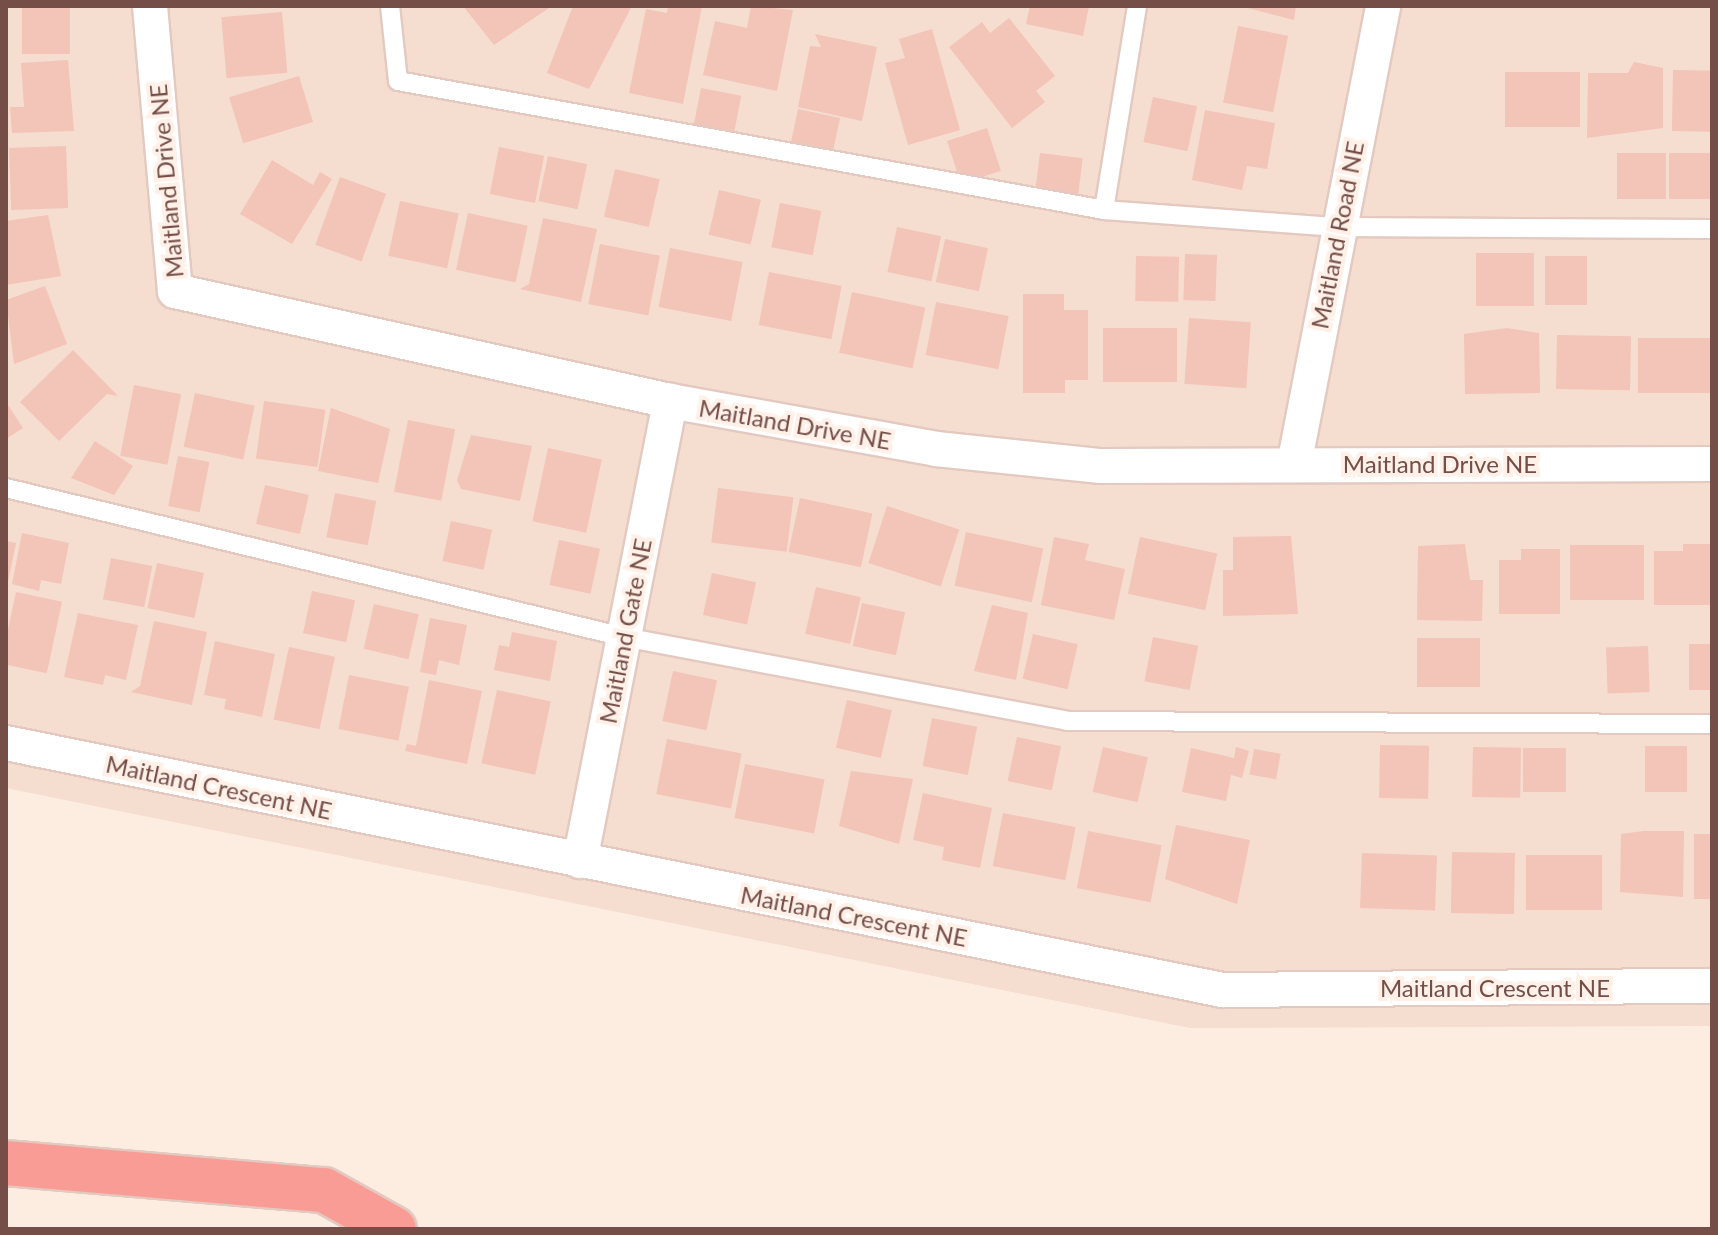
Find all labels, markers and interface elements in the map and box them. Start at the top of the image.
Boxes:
street label: Maitland Drive NE [143,83,189,279]
street label: Maitland Road NE [1305,139,1369,331]
street label: Maitland Drive NE [697,393,893,455]
street label: Maitland Drive NE [1343,450,1537,478]
street label: Maitland Gate NE [593,536,657,726]
street label: Maitland Crescent NE [103,749,335,825]
street label: Maitland Crescent NE [738,880,970,952]
street label: Maitland Crescent NE [1380,974,1610,1002]

